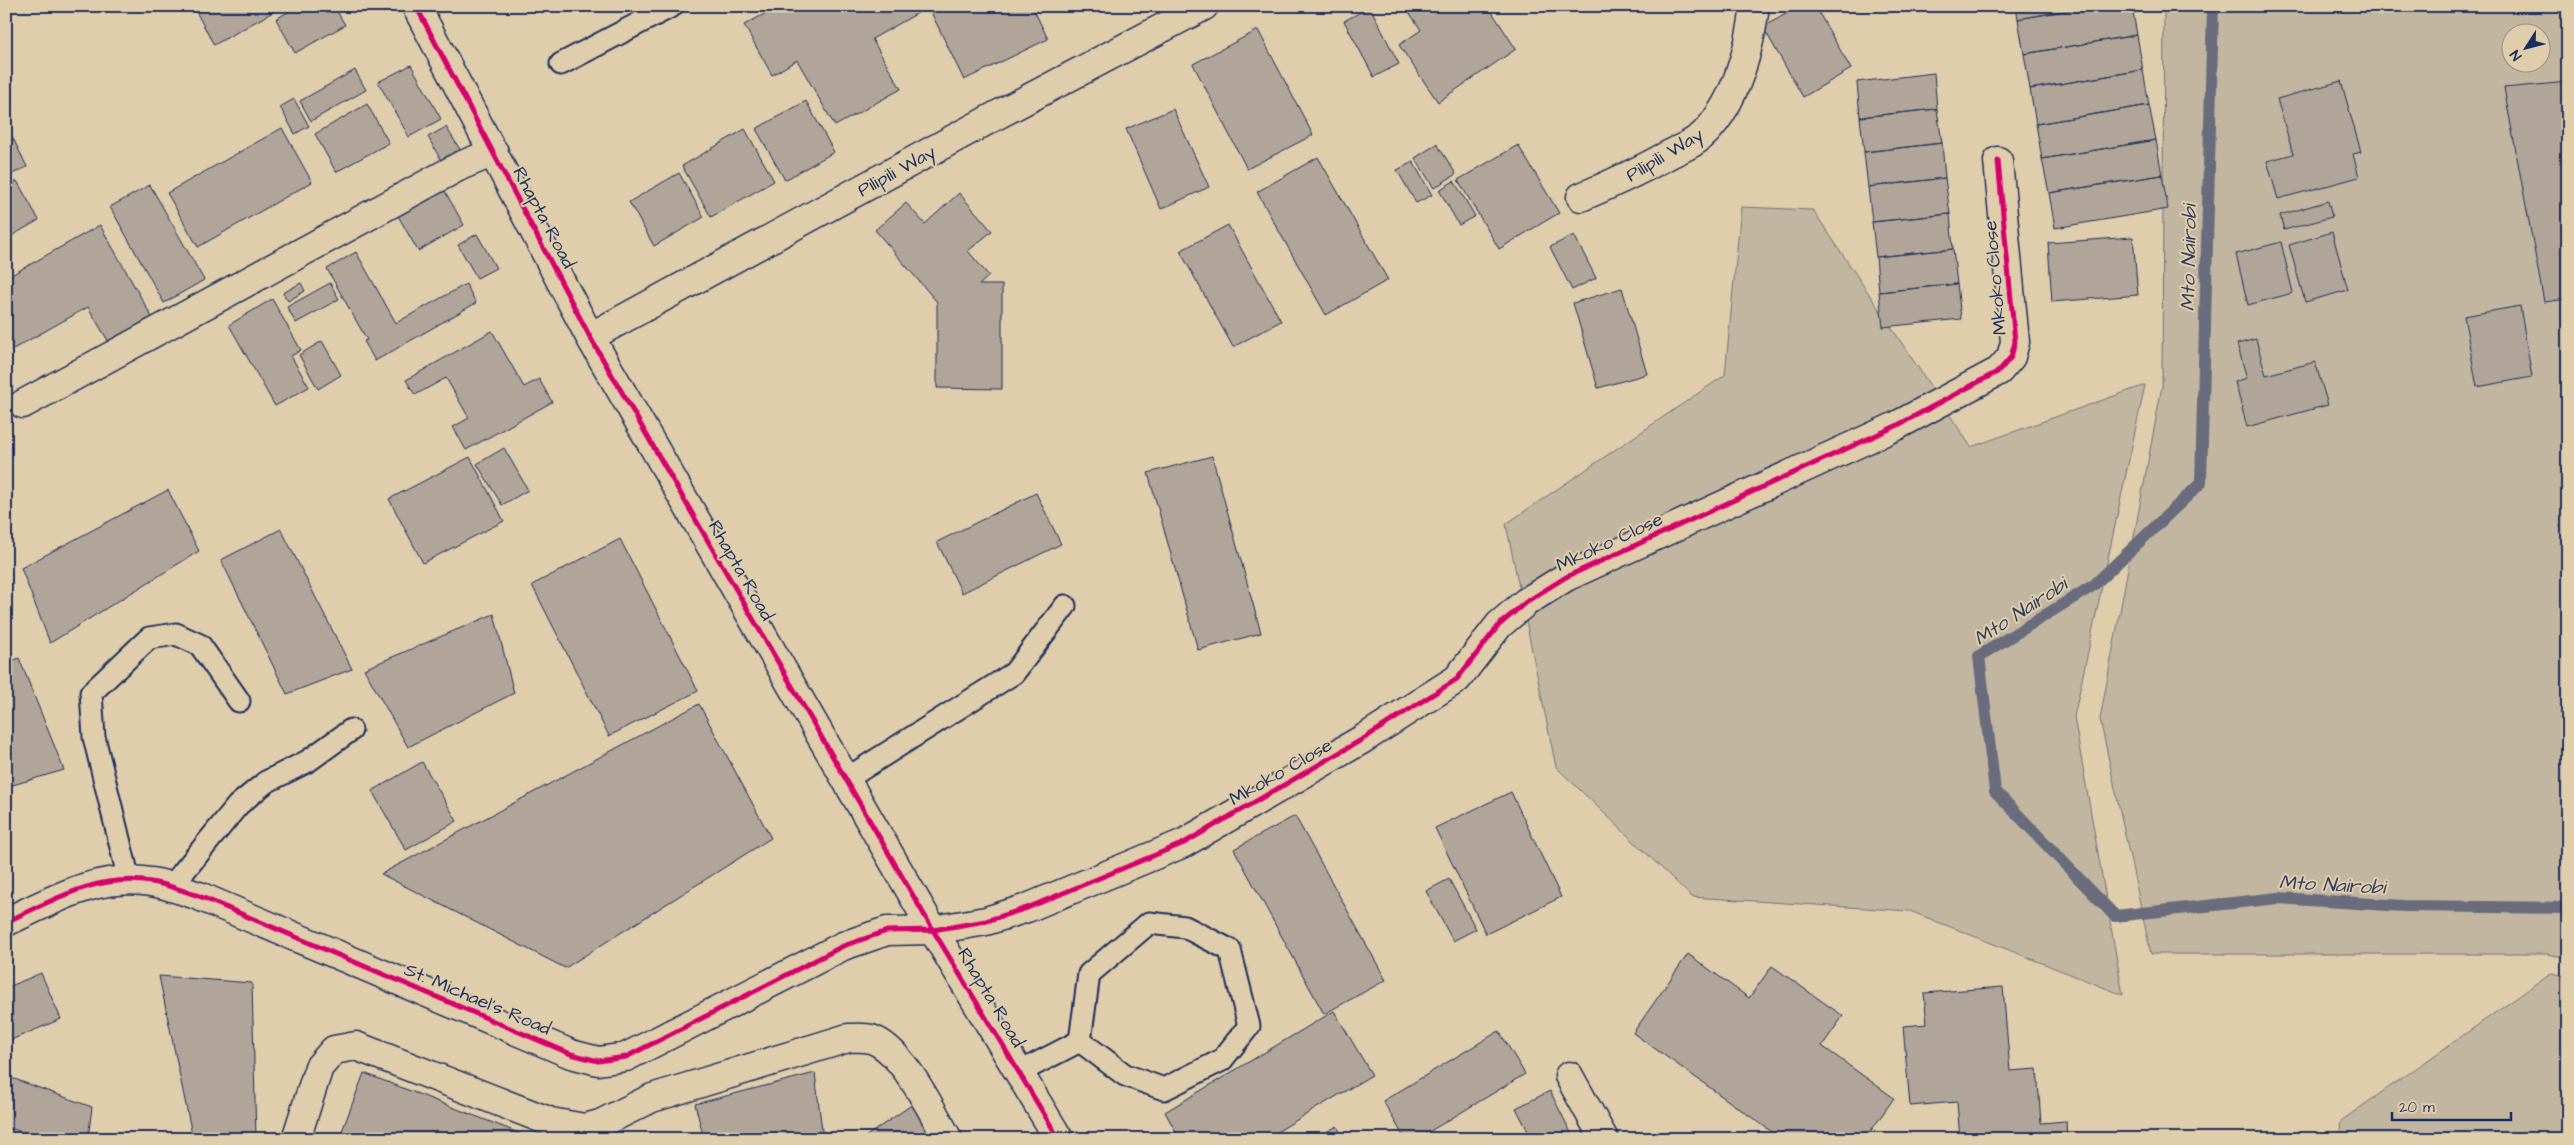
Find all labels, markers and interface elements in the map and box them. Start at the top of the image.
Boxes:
north arrow [2502,22,2552,72]
text: N [2505,45,2527,64]
street label: Pilipili Way [1621,121,1709,190]
street label: Pilipili Way [853,138,942,205]
street label: Rhapta Road [506,162,582,274]
water label: Mto Nairobi [2174,202,2204,311]
street label: Mkoko Close [1977,219,2014,336]
street label: Mkoko Close [1552,506,1667,579]
street label: Rhapta Road [701,516,780,626]
water label: Mto Nairobi [1968,570,2075,652]
street label: Mkoko Close [1224,732,1337,813]
water label: Mto Nairobi [2278,868,2389,902]
street label: Rhapta Road [950,943,1031,1053]
street label: St. Michael's Road [400,956,555,1043]
scale bar [2392,1090,2510,1122]
text: 20 m [2399,1097,2435,1118]

